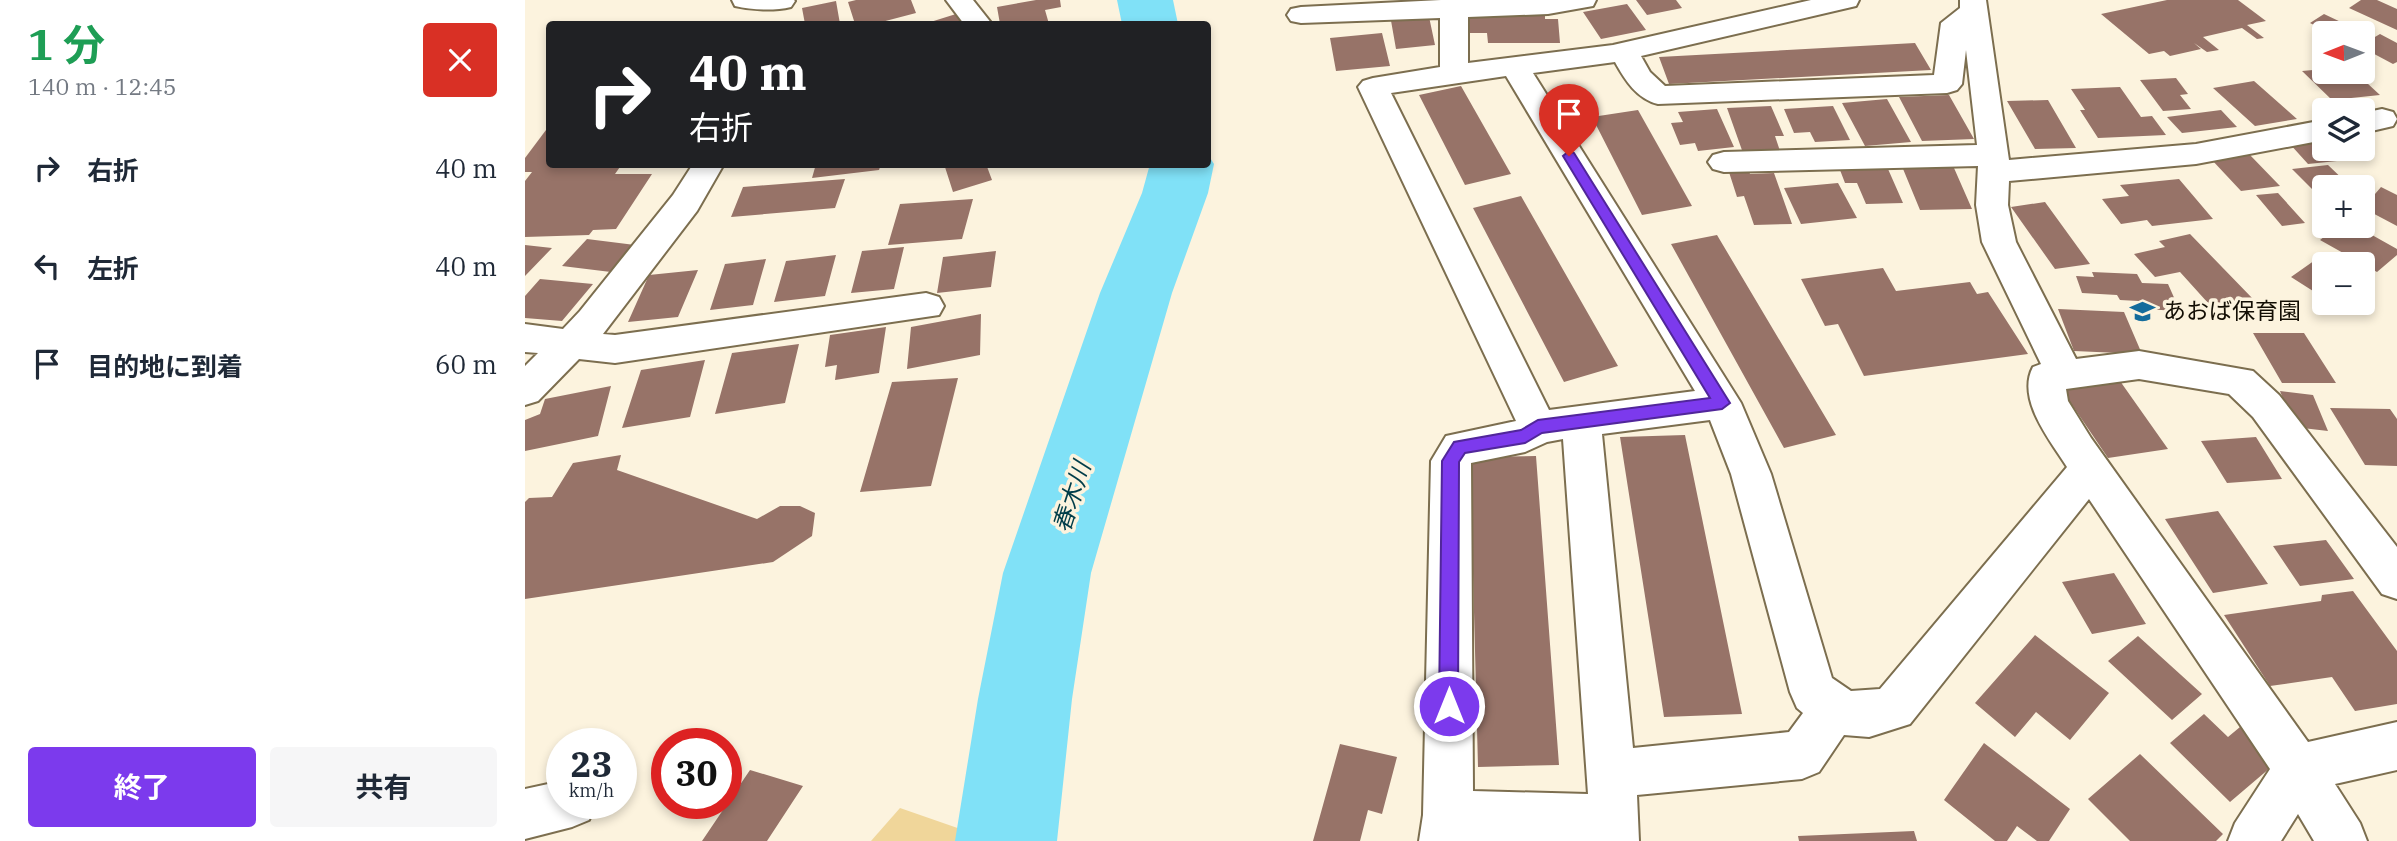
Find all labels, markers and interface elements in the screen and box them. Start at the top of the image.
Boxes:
text: 1 分 [28,17,105,72]
north arrow [2312,21,2375,84]
map controls [2312,21,2375,315]
button: close [423,23,497,97]
text: 40 m [689,40,807,103]
icon: right [574,49,665,140]
text: 140 m · 12:45 [28,71,177,101]
pin [1539,84,1599,156]
icon: arrive [1550,95,1588,133]
button: layers [2312,98,2375,161]
text: 右折 [689,106,753,148]
icon: right [28,149,66,187]
text: 40 m [435,151,497,185]
text: 右折 [87,153,139,187]
button: + [2312,175,2375,238]
icon: left [28,247,66,285]
text: 40 m [435,249,497,283]
text: 左折 [87,251,139,285]
button: − [2312,252,2375,315]
place label: あおば保育園 [2163,295,2301,325]
school or university icon: あおば保育園 [2129,297,2157,325]
icon: arrive [28,345,66,383]
text: 60 m [435,347,497,381]
text: 目的地に到着 [87,349,243,383]
water label: 春木川 [1045,455,1098,536]
position arrow [1412,669,1486,743]
speed limit sign: 30 [651,728,742,819]
text: 23 [570,741,613,787]
button: 終了 [28,747,256,827]
button: 共有 [270,747,497,827]
text: km/h [569,779,614,802]

